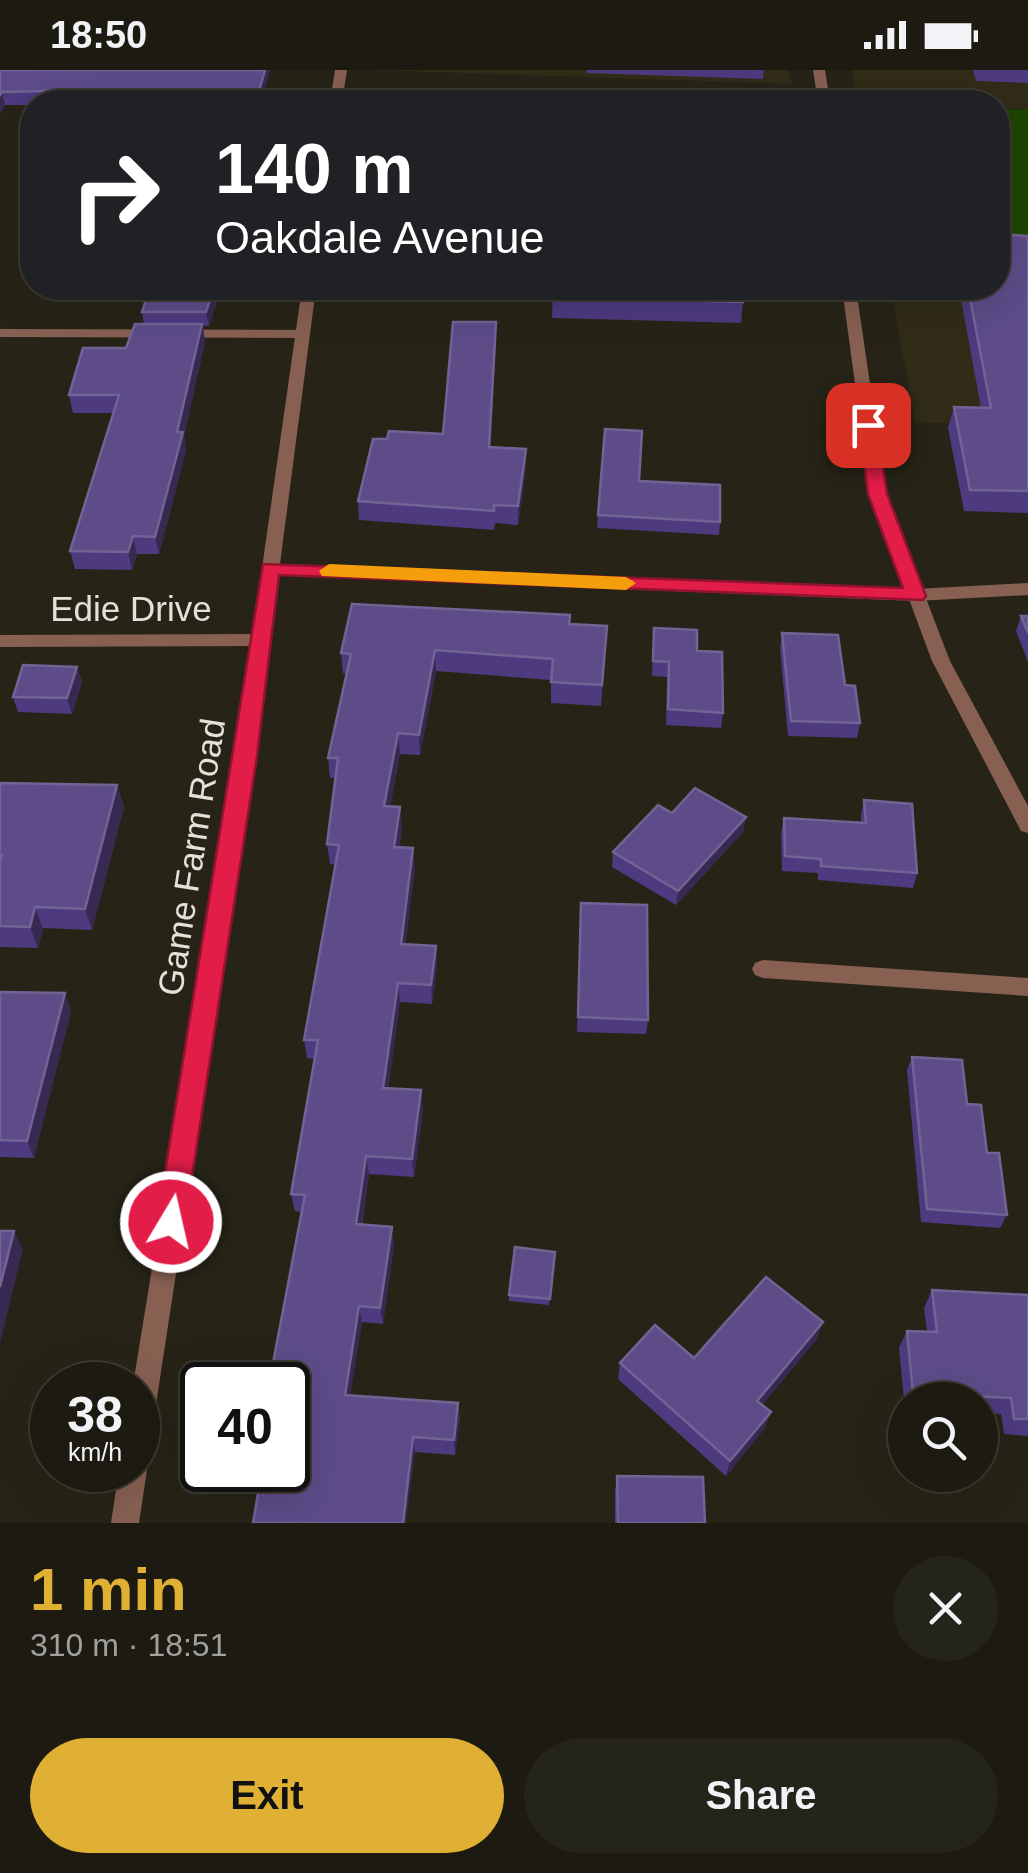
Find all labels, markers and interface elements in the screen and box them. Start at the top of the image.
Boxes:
text: 18:50 [50,14,147,56]
icon: right [50,130,180,260]
text: 140 m [215,130,413,208]
text: Oakdale Avenue [215,212,544,263]
pin [826,383,911,468]
icon: arrive [841,398,896,453]
street label: Edie Drive [50,589,212,628]
street label: Game Farm Road [150,716,232,998]
position arrow [119,1170,223,1274]
speed limit sign: 40 [180,1362,310,1492]
map controls [888,1382,998,1492]
button: search [888,1382,998,1492]
text: 38 [67,1387,123,1443]
text: km/h [68,1438,122,1466]
text: 1 min [30,1556,187,1623]
button: close [893,1556,998,1661]
text: 310 m · 18:51 [30,1627,227,1663]
button: Exit [30,1738,504,1853]
button: Share [524,1738,998,1853]

